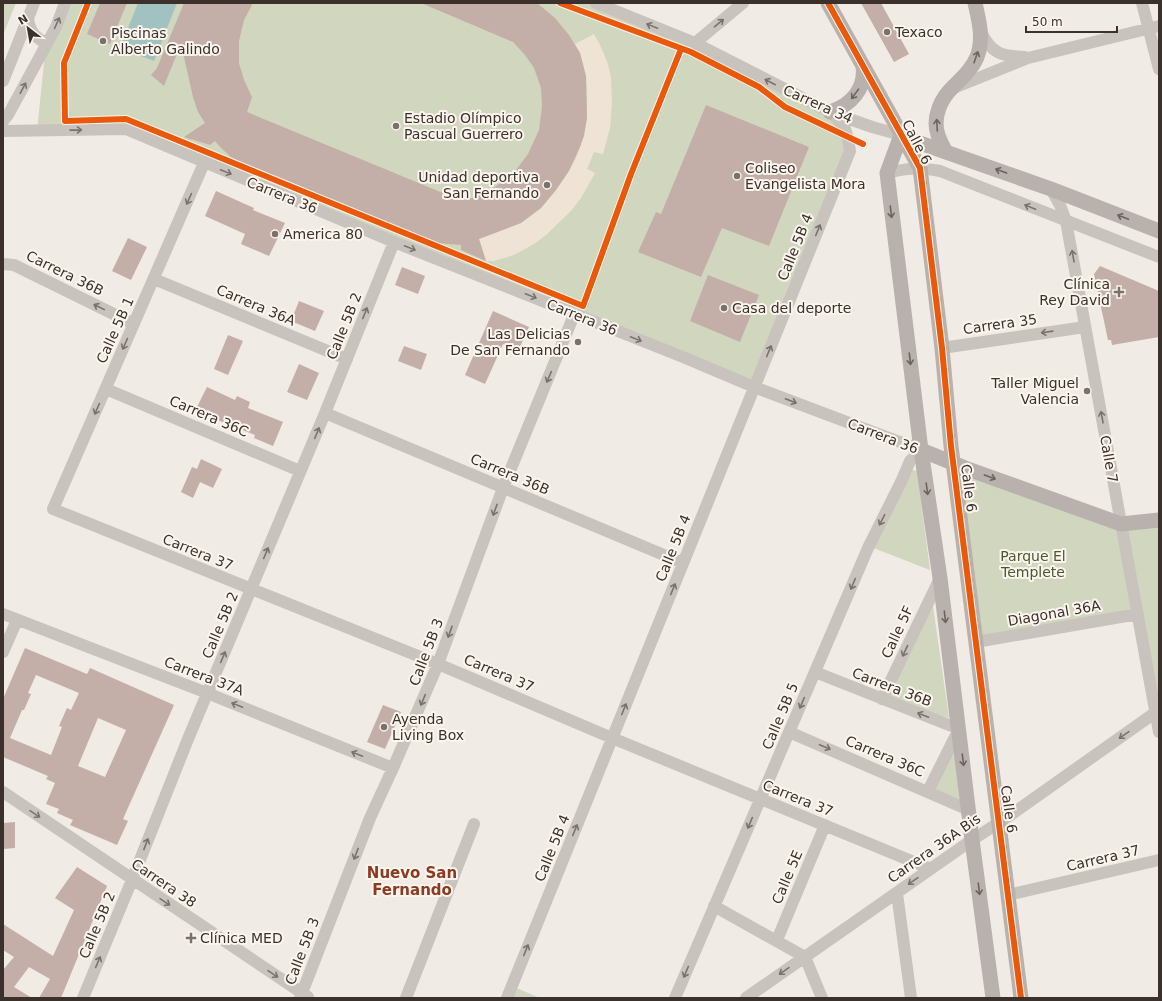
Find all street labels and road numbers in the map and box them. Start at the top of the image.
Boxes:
street label: Carrera 34 [781,82,855,127]
street label: Calle 6 [899,117,935,167]
street label: Carrera 36 [244,174,320,216]
street label: Calle 5B 4 [774,211,816,283]
street label: Carrera 36B [24,247,106,299]
street label: Carrera 36A [214,281,298,329]
street label: Calle 5B 2 [323,290,365,362]
street label: Calle 5B 1 [93,294,137,366]
street label: Carrera 36 [544,296,620,338]
street label: Carrera 35 [962,311,1038,337]
street label: Carrera 36C [167,392,251,440]
street label: Carrera 36 [845,415,921,457]
street label: Calle 7 [1097,434,1121,484]
street label: Carrera 36B [468,450,552,498]
street label: Calle 6 [958,463,980,513]
street label: Calle 5B 4 [652,512,694,584]
street label: Carrera 37 [160,531,236,573]
street label: Calle 5B 2 [199,589,241,661]
street label: Diagonal 36A [1006,597,1102,629]
street label: Calle 5F [878,603,916,661]
street label: Calle 5B 3 [406,616,446,688]
street label: Carrera 37 [462,651,536,695]
street label: Carrera 37A [162,653,247,699]
street label: Carrera 36B [850,664,934,710]
street label: Calle 5B 5 [759,680,801,752]
street label: Carrera 36C [843,732,927,780]
street label: Carrera 37 [760,777,836,819]
street label: Calle 6 [998,784,1020,834]
street label: Carrera 36A Bis [885,810,983,886]
street label: Calle 5B 4 [531,812,573,884]
street label: Carrera 37 [1065,842,1141,874]
street label: Calle 5E [769,848,805,906]
street label: Carrera 38 [129,856,199,910]
street label: Calle 5B 2 [76,889,118,961]
street label: Calle 5B 3 [282,915,322,987]

